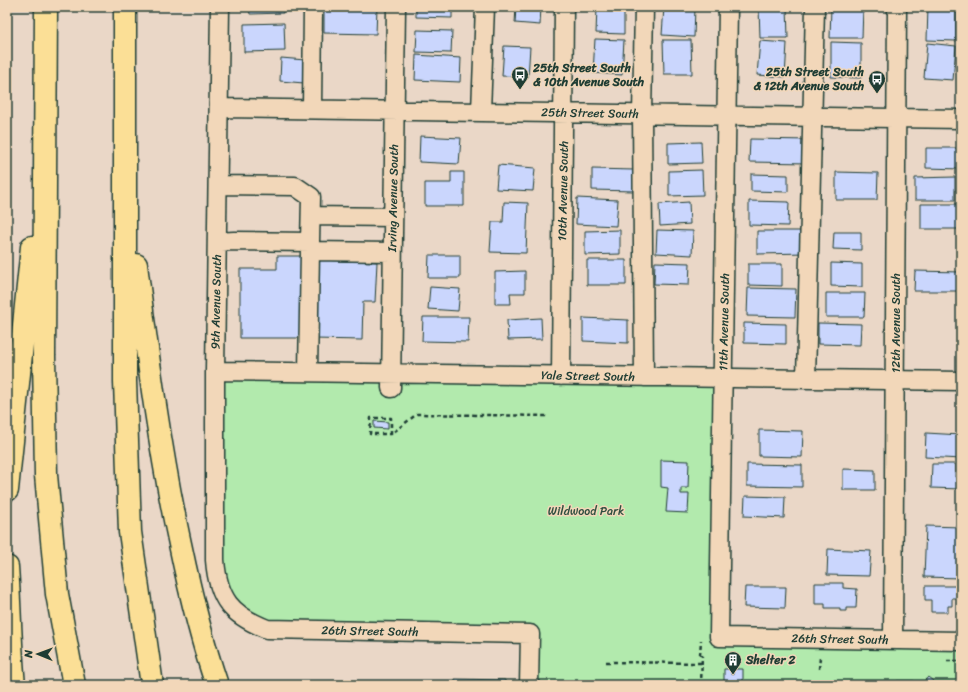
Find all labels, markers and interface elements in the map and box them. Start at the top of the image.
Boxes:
place label: 25th Street South & 10th Avenue South [532,57,645,93]
place label: 25th Street South & 12th Avenue South [754,61,865,97]
bus stop icon: 25th Street South & 10th Avenue South [510,65,530,90]
bus stop icon: 25th Street South & 12th Avenue South [867,69,887,94]
street label: 25th Street South [541,101,639,125]
street label: 10th Avenue South [551,141,575,241]
street label: Irving Avenue South [381,144,405,253]
street label: 9th Avenue South [204,254,228,350]
street label: 11th Avenue South [712,273,736,371]
street label: 12th Avenue South [885,273,907,373]
street label: Yale Street South [541,364,635,388]
park label: Wildwood Park [548,500,624,522]
street label: 26th Street South [321,619,419,643]
street label: 26th Street South [791,627,889,651]
north arrow [18,634,58,674]
text: N [19,649,38,659]
place label: Shelter 2 [745,649,795,671]
building icon: Shelter 2 [723,650,743,675]

